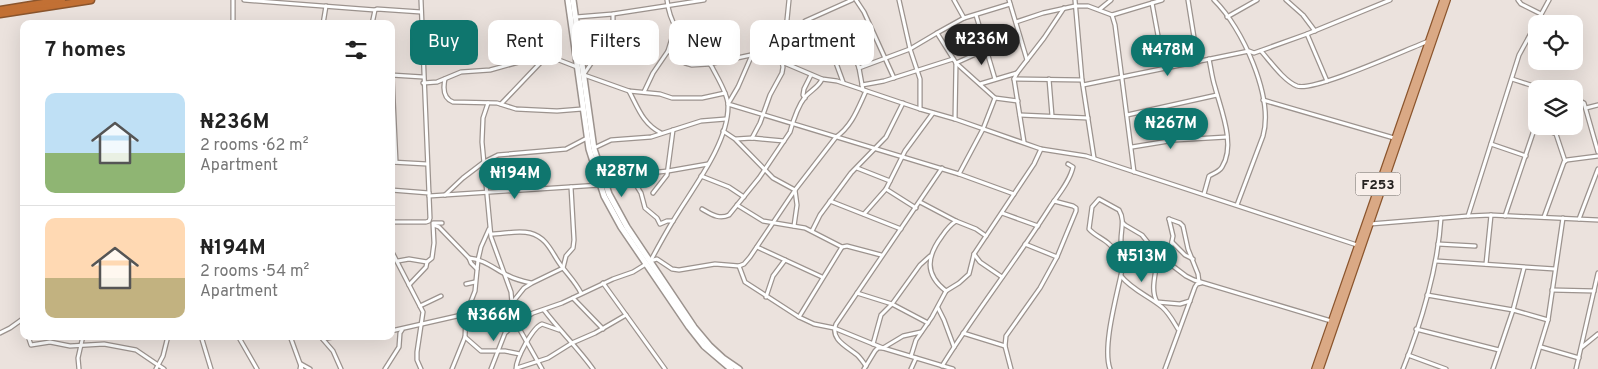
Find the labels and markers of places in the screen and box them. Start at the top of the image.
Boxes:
pin: ₦236M [947,23,1017,66]
pin: ₦478M [1133,34,1203,77]
pin: ₦267M [1136,108,1206,150]
pin: ₦287M [587,156,657,198]
pin: ₦194M [480,158,550,200]
pin: ₦513M [1107,240,1177,283]
pin: ₦366M [459,300,529,342]

